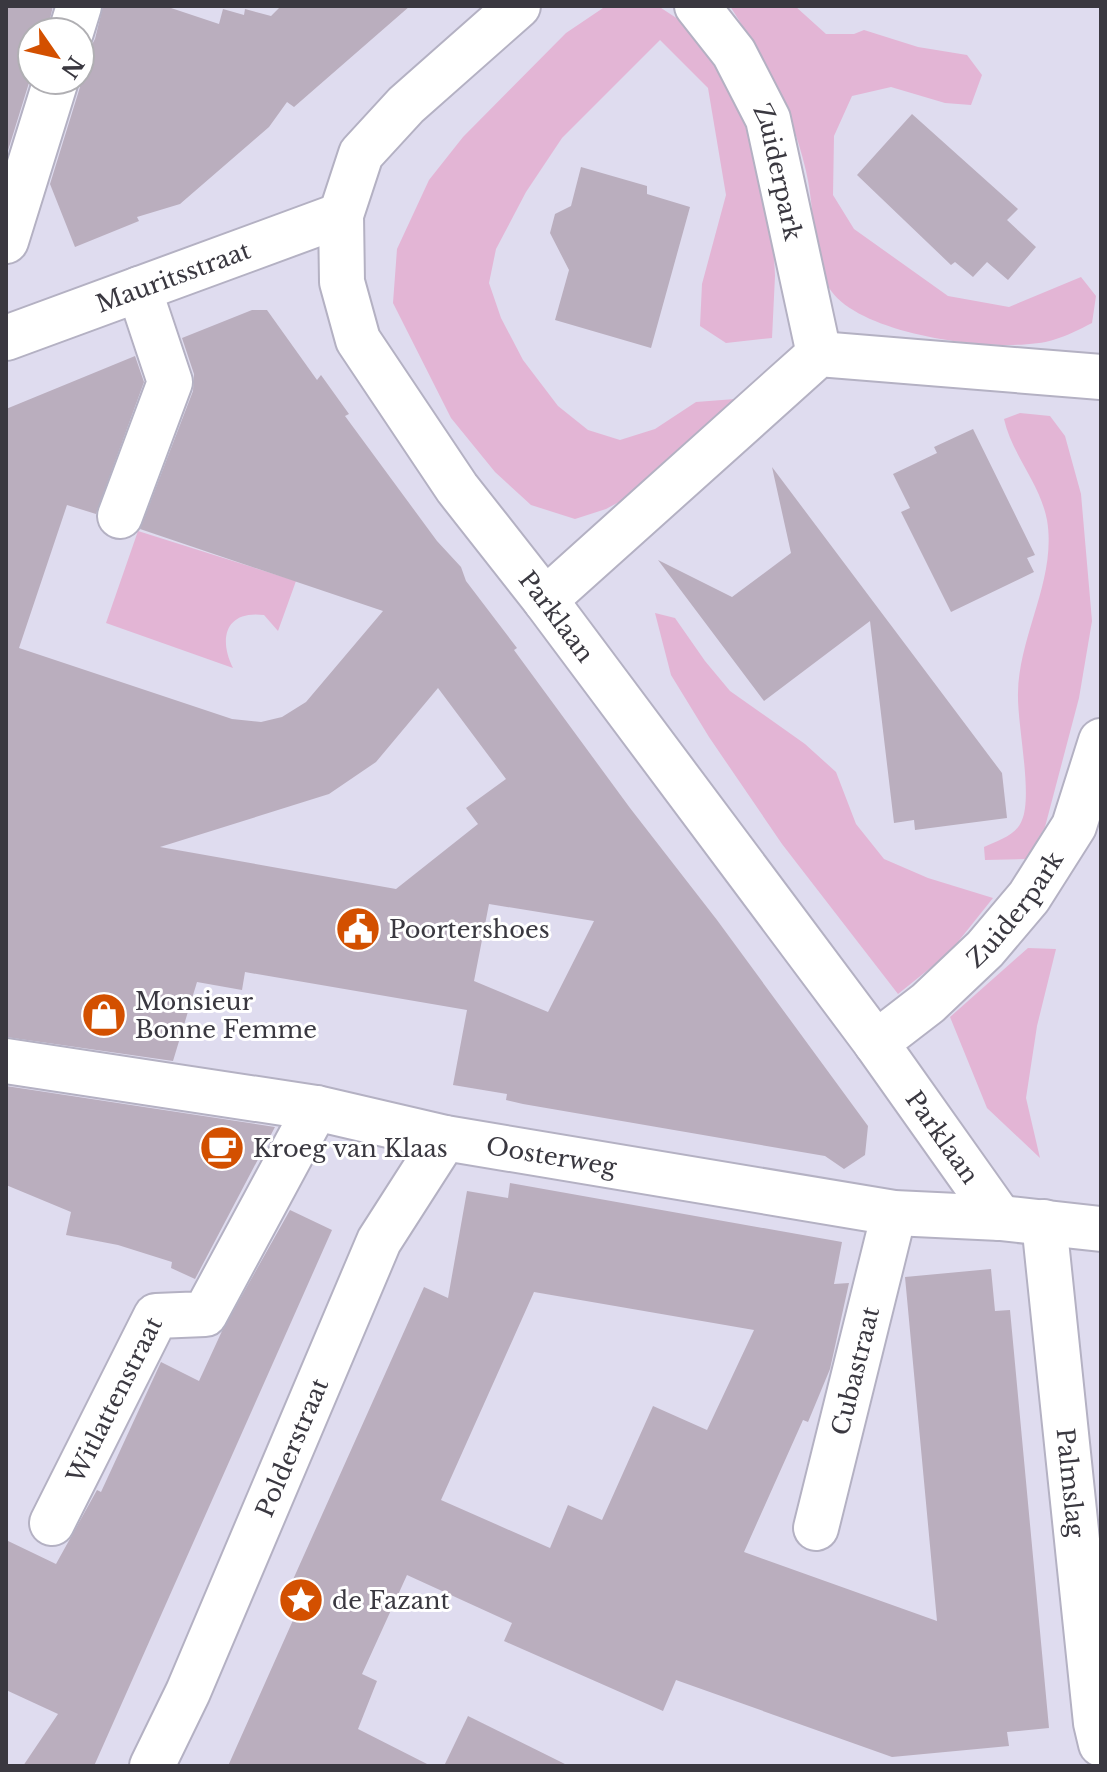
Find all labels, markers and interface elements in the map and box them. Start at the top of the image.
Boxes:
north arrow [16,16,96,96]
text: N [55,51,89,83]
street label: Zuiderpark [748,98,808,243]
street label: Mauritsstraat [92,235,254,318]
street label: Parklaan [513,565,601,668]
street label: Zuiderpark [960,845,1069,973]
public building icon: Poortershoes [334,905,382,953]
place label: Poortershoes [389,915,550,944]
place label: Monsieur Bonne Femme [135,987,317,1044]
shop icon: Monsieur Bonne Femme [80,991,128,1039]
street label: Parklaan [900,1085,985,1189]
cafe icon: Kroeg van Klaas [198,1124,246,1172]
street label: Oosterweg [484,1131,620,1181]
place label: Kroeg van Klaas [253,1134,448,1163]
street label: Cubastraat [825,1303,885,1438]
street label: Witlattenstraat [60,1312,168,1488]
street label: Polderstraat [249,1374,334,1521]
street label: Palmslag [1051,1427,1091,1539]
place icon: de Fazant [277,1576,325,1624]
place label: de Fazant [332,1586,450,1615]

